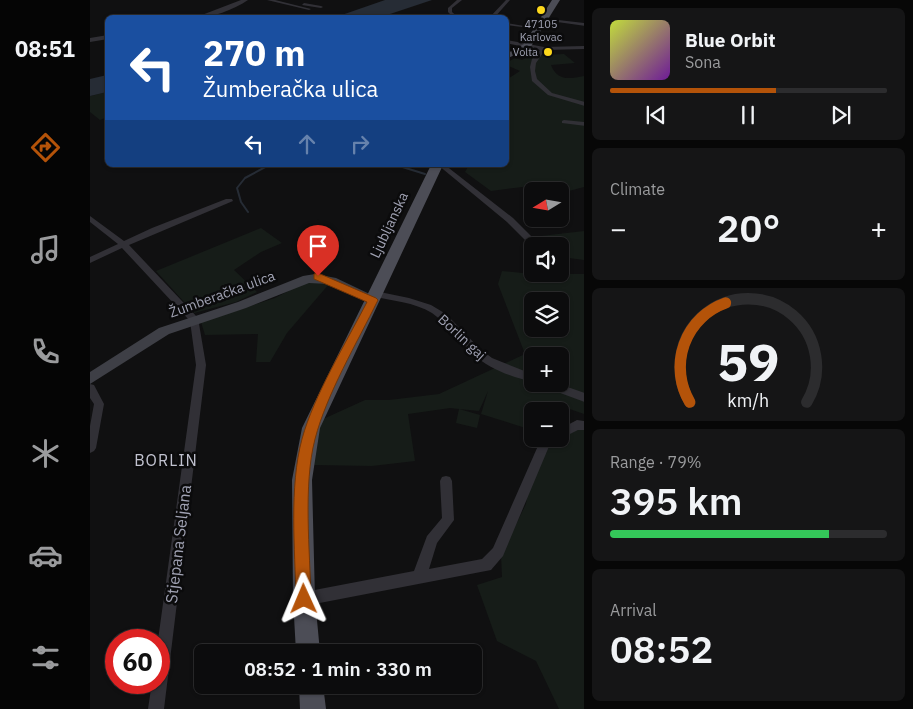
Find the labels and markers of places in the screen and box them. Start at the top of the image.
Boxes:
marker: 47105 Karlovac [535,4,547,16]
place label: 47105 Karlovac [520,17,563,44]
place label: Volta [513,45,538,59]
marker: Volta [542,46,554,58]
pin [297,225,339,276]

